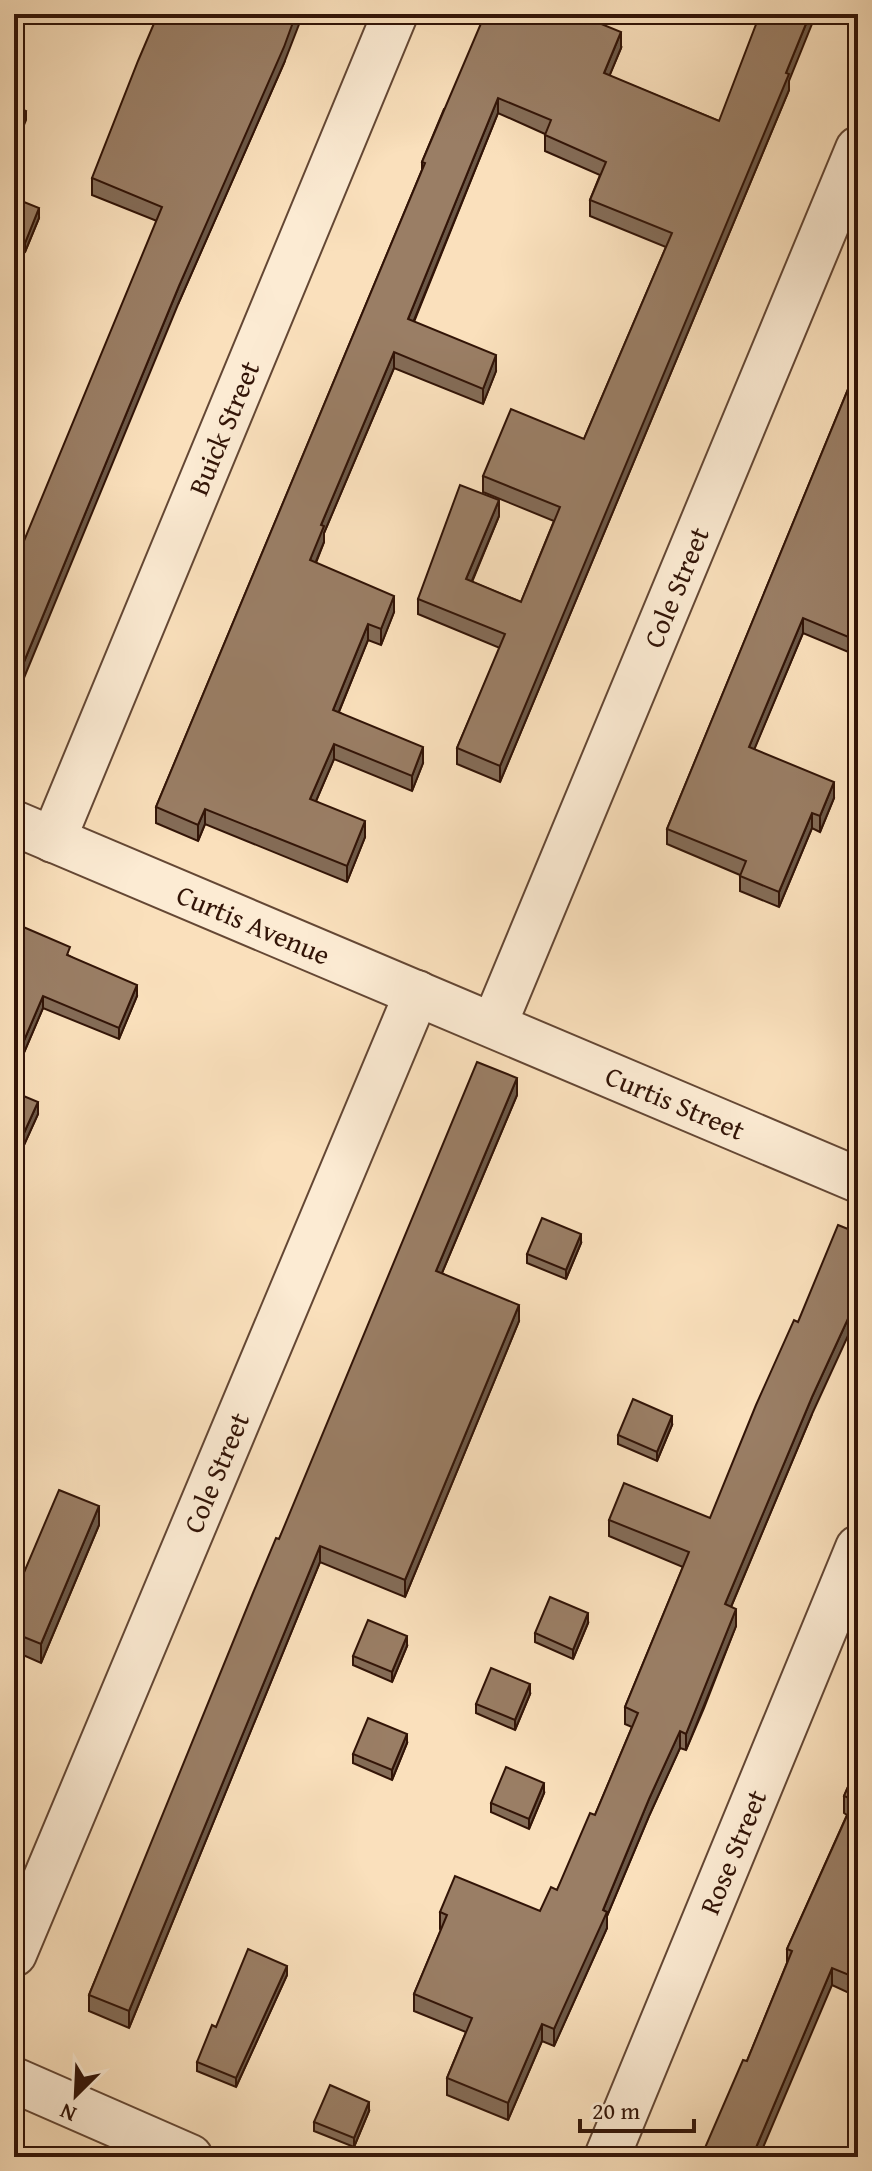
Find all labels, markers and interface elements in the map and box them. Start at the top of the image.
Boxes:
street label: Buick Street [177,354,269,501]
street label: Cole Street [632,520,719,654]
street label: Curtis Avenue [171,873,337,974]
street label: Curtis Street [599,1055,752,1150]
street label: Cole Street [172,1406,259,1539]
street label: Rose Street [688,1783,776,1920]
north arrow [36,2055,116,2135]
scale bar [580,2083,694,2133]
text: 20 m [592,2093,640,2128]
text: N [54,2096,81,2131]

